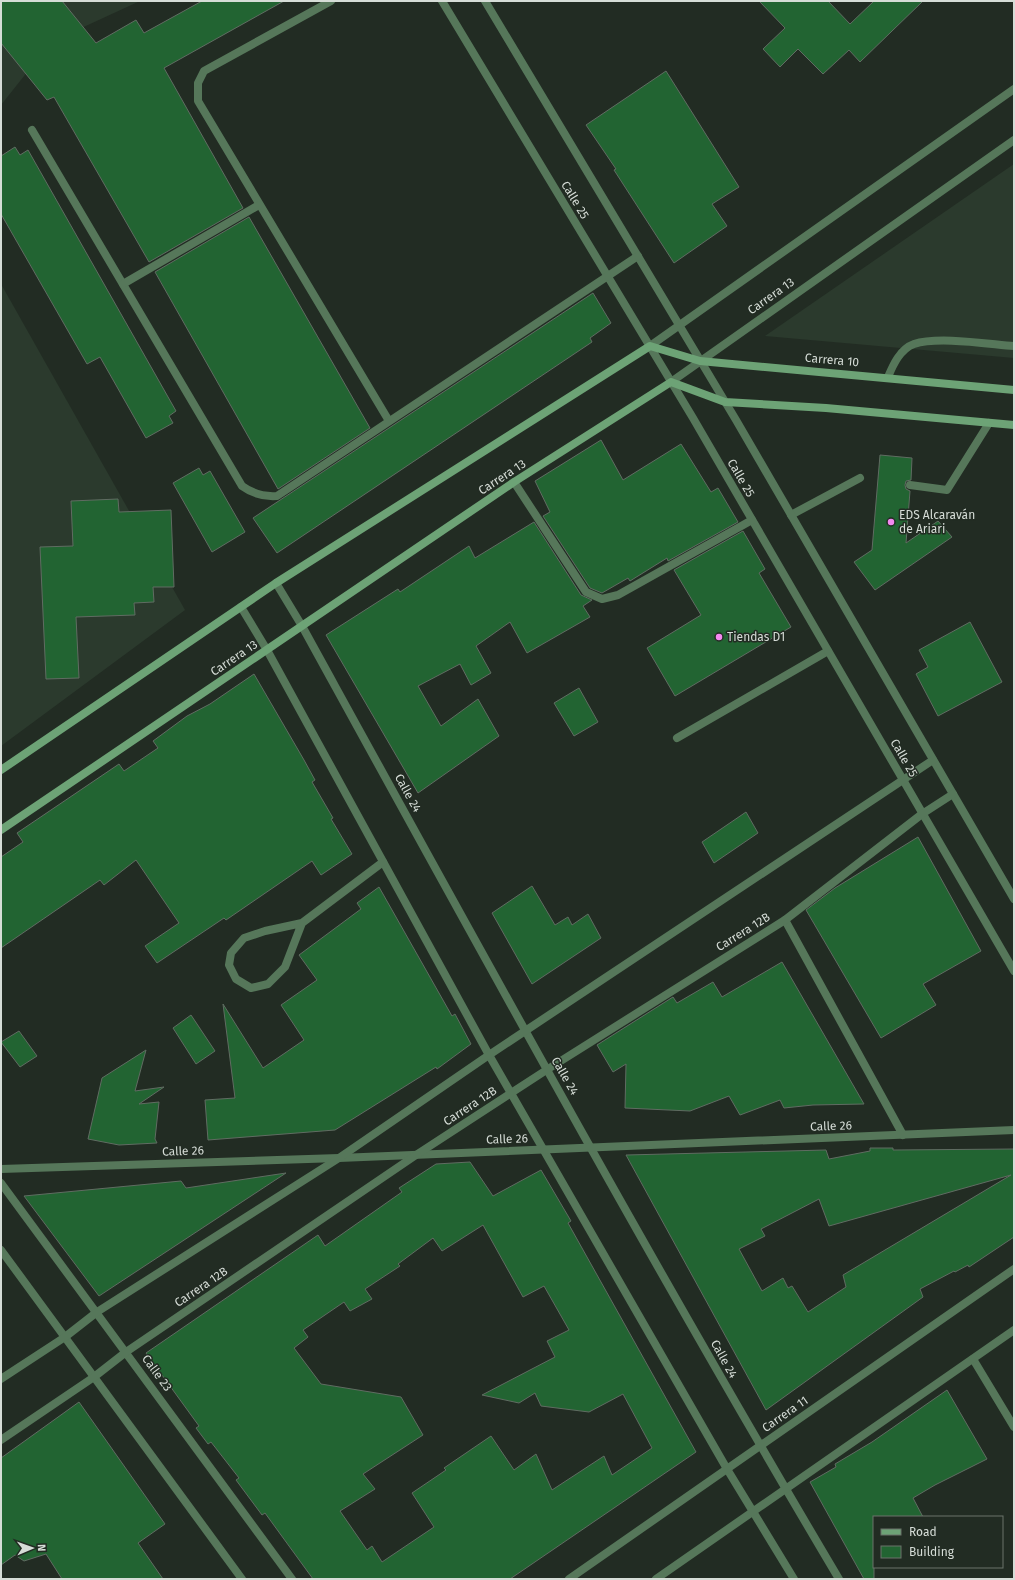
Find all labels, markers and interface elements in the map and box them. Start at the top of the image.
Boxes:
street label: Calle 25 [558,179,592,221]
street label: Carrera 13 [745,275,797,317]
street label: Carrera 10 [804,351,860,369]
street label: Calle 25 [725,456,757,500]
street label: Carrera 13 [476,457,528,497]
place label: EDS Alcaraván de Ariari [899,508,975,536]
marker: EDS Alcaraván de Ariari [886,517,896,527]
place label: Tiendas D1 [727,630,785,644]
marker: Tiendas D1 [714,632,724,642]
street label: Carrera 13 [208,637,260,679]
street label: Calle 25 [888,736,920,780]
street label: Calle 24 [392,771,425,815]
street label: Carrera 12B [713,910,773,954]
street label: Calle 24 [549,1054,582,1098]
street label: Carrera 12B [441,1084,499,1128]
street label: Calle 26 [810,1118,852,1134]
street label: Calle 26 [486,1131,528,1147]
street label: Calle 26 [162,1143,204,1159]
street label: Carrera 12B [172,1264,230,1310]
street label: Calle 24 [708,1337,741,1381]
street label: Calle 23 [139,1352,175,1394]
street label: Carrera 11 [759,1393,811,1435]
legend [873,1516,1003,1568]
text: Road [909,1525,937,1539]
north arrow [12,1528,52,1568]
text: N [35,1544,48,1552]
text: Building [909,1545,955,1559]

